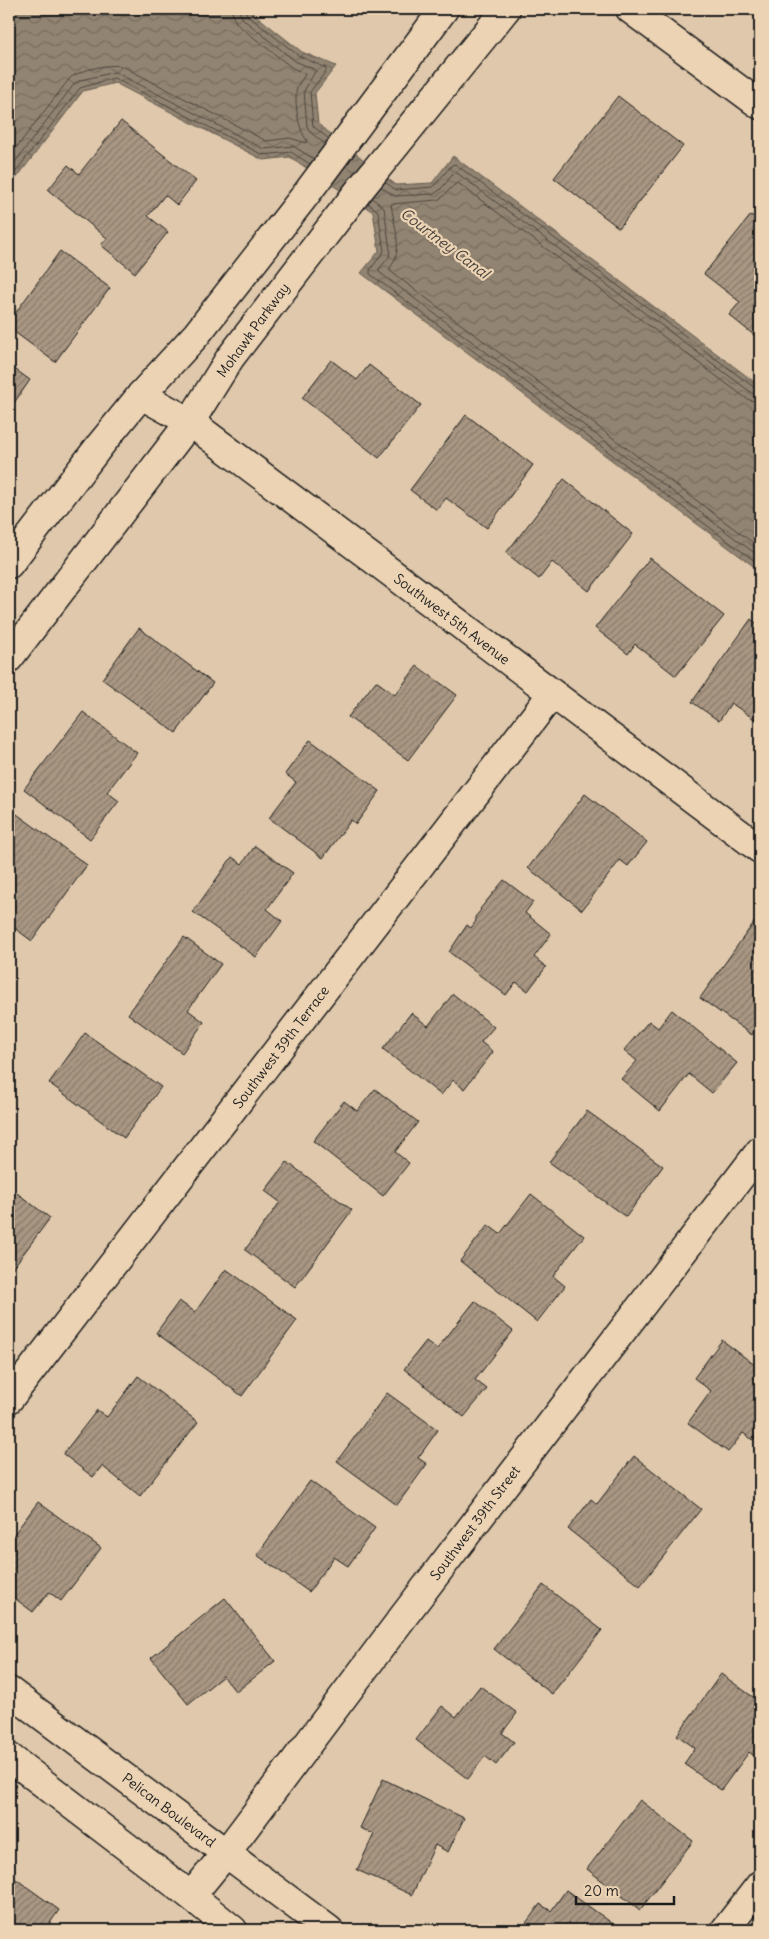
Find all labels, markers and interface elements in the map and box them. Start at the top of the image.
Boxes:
water label: Courtney Canal [397,204,495,284]
street label: Mohawk Parkway [213,279,293,381]
street label: Southwest 5th Avenue [390,570,514,668]
street label: Southwest 39th Terrace [229,982,333,1112]
street label: Southwest 39th Street [426,1462,524,1584]
street label: Pelican Boulevard [119,1769,219,1851]
scale bar [576,1874,674,1906]
text: 20 m [584,1881,619,1900]

